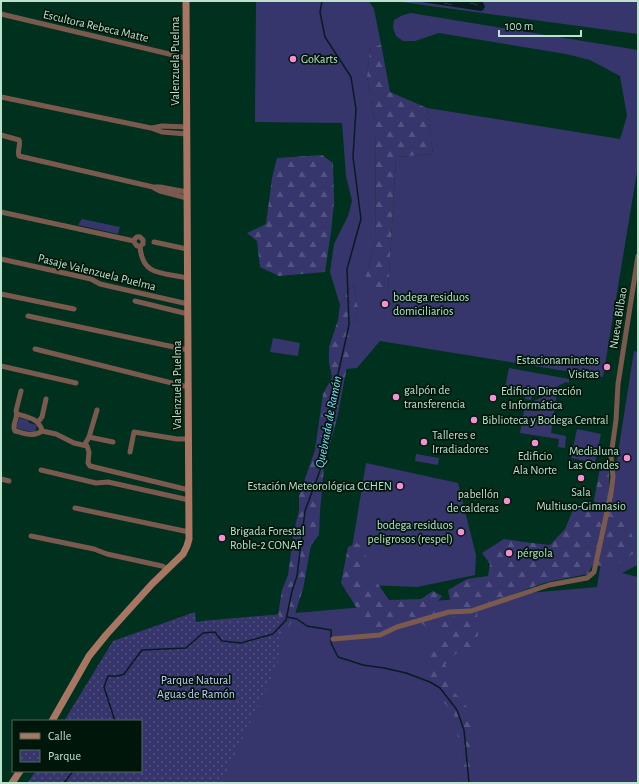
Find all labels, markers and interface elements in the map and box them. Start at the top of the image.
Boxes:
street label: Escultora Rebeca Matte [42,8,150,44]
scale bar [499,12,581,38]
street label: Valenzuela Puelma [169,16,181,106]
text: 100 m [505,20,533,32]
place label: GoKarts [301,53,338,65]
marker: GoKarts [288,54,298,64]
street label: Pasaje Valenzuela Puelma [36,251,158,294]
street label: Nueva Bilbao [607,286,629,350]
place label: bodega residuos domiciliarios [393,291,469,317]
marker: bodega residuos domiciliarios [380,299,390,309]
street label: Valenzuela Puelma [171,340,183,430]
place label: Estacionaminetos Visitas [516,354,599,380]
marker: Estacionaminetos Visitas [602,362,612,372]
water label: Quebrada de Ramón [314,375,344,469]
place label: galpón de transferencia [404,384,466,410]
place label: Edificio Dirección e Informática [501,385,582,411]
marker: galpón de transferencia [391,392,401,402]
marker: Edificio Dirección e Informática [488,393,498,403]
place label: Biblioteca y Bodega Central [482,414,608,427]
marker: Biblioteca y Bodega Central [469,415,479,425]
place label: Talleres e Irradiadores [432,429,489,455]
marker: Talleres e Irradiadores [419,437,429,447]
marker: Edificio Ala Norte [530,438,540,448]
place label: Medialuna Las Condes [568,445,619,471]
place label: Edificio Ala Norte [513,450,557,476]
marker: Medialuna Las Condes [622,453,632,463]
marker: Sala Multiuso-Gimnasio [576,473,586,483]
place label: Estación Meteorológica CCHEN [247,480,392,492]
marker: Estación Meteorológica CCHEN [395,481,405,491]
place label: Sala Multiuso-Gimnasio [536,486,626,512]
place label: pabellón de calderas [447,488,499,514]
marker: pabellón de calderas [502,496,512,506]
place label: bodega residuos peligrosos (respel) [368,519,453,545]
place label: Brigada Forestal Roble-2 CONAF [230,525,305,551]
marker: bodega residuos peligrosos (respel) [456,527,466,537]
marker: Brigada Forestal Roble-2 CONAF [217,533,227,543]
place label: pérgola [517,547,553,559]
marker: pérgola [504,548,514,558]
park label: Parque Natural Aguas de Ramón [157,674,235,700]
legend [12,720,142,772]
text: Calle [48,730,71,742]
text: Parque [48,750,81,762]

